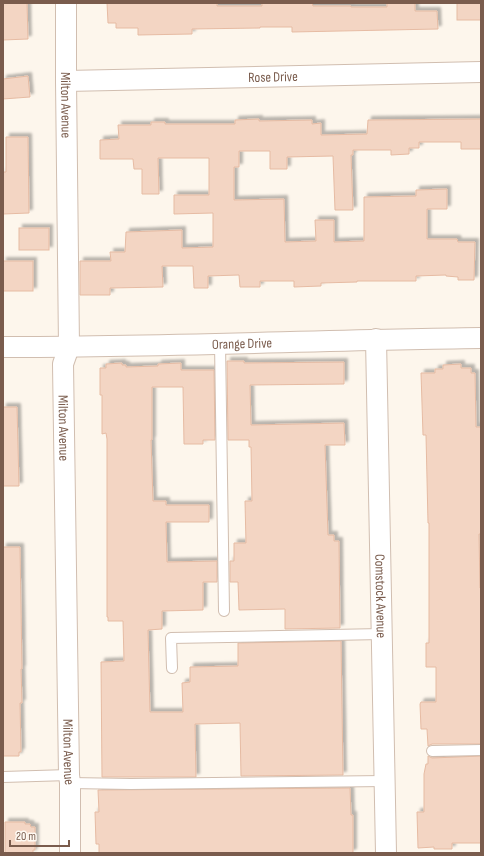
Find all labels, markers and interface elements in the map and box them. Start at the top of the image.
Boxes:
street label: Rose Drive [248,67,298,86]
street label: Milton Avenue [57,72,75,138]
street label: Orange Drive [212,334,272,352]
street label: Milton Avenue [55,395,73,461]
street label: Comstock Avenue [372,554,390,638]
street label: Milton Avenue [60,719,79,786]
scale bar [10,822,69,848]
text: 20 m [16,829,36,844]

